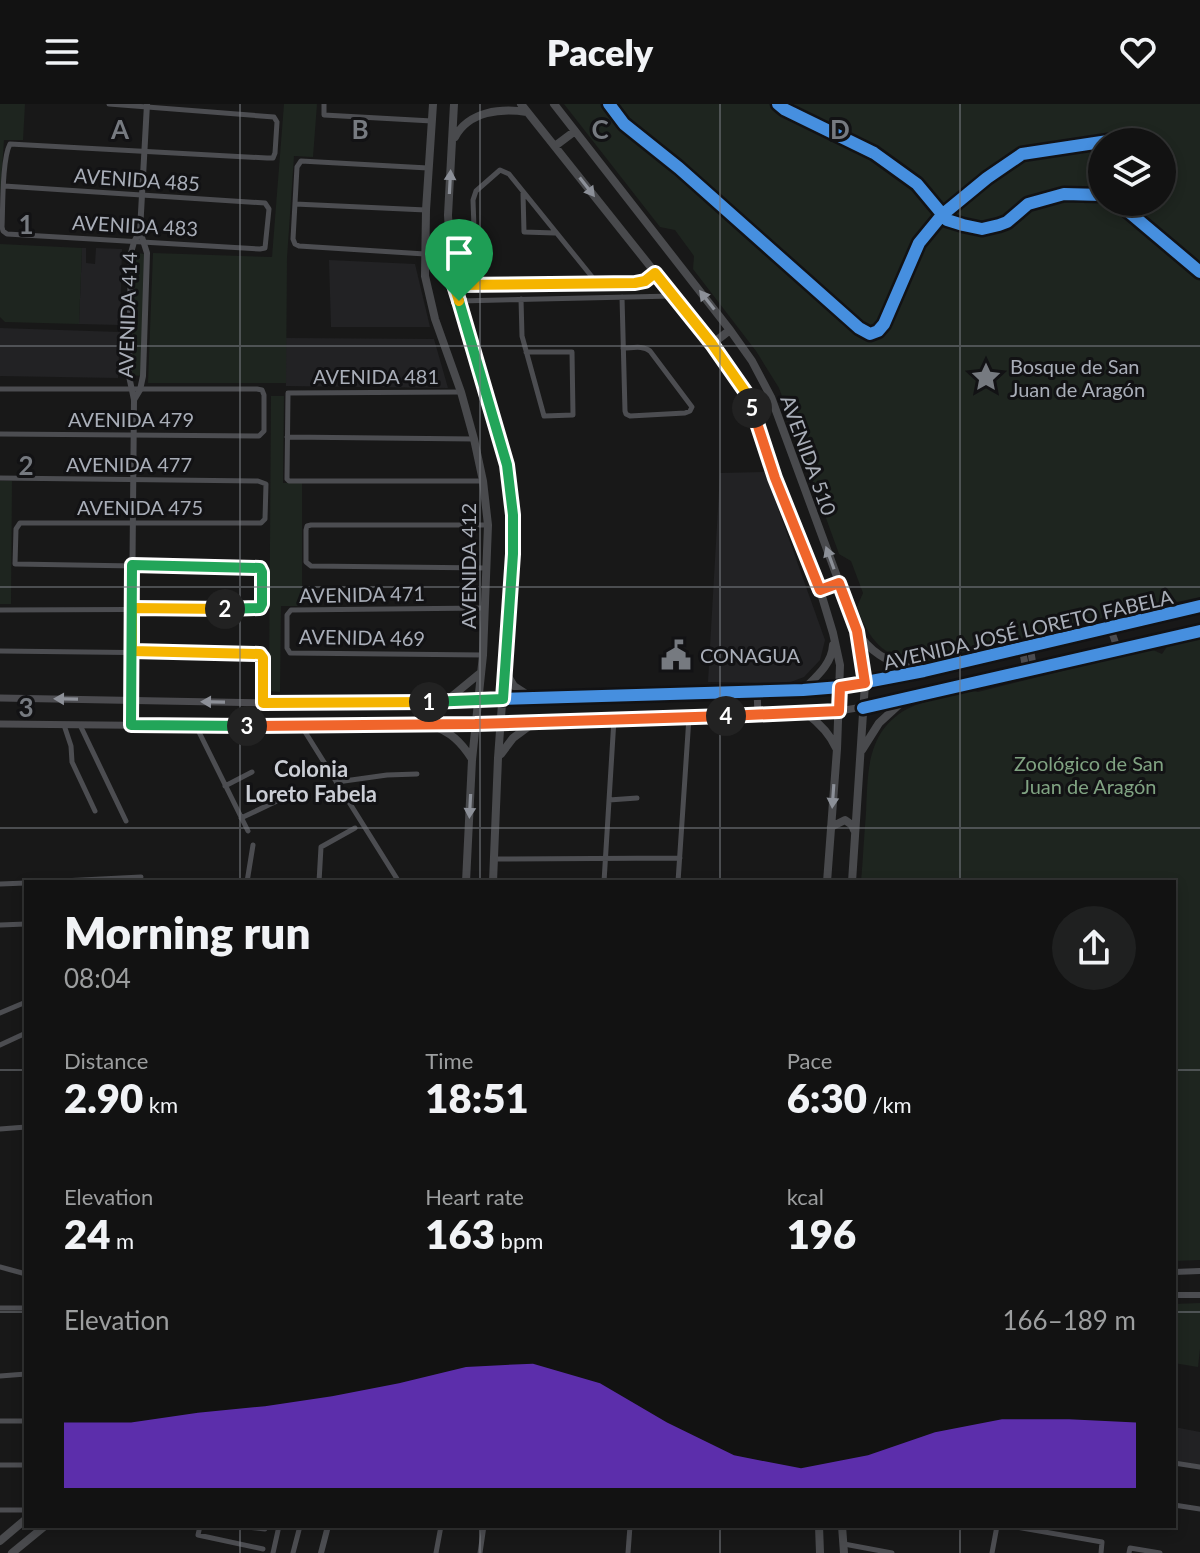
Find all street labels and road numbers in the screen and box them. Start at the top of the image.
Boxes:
street label: AVENIDA 485 [73,163,201,195]
street label: AVENIDA 483 [71,210,199,240]
street label: AVENIDA 414 [113,251,141,378]
street label: AVENIDA 481 [313,364,439,388]
street label: AVENIDA 510 [776,392,842,518]
street label: AVENIDA 479 [68,407,194,431]
street label: AVENIDA 477 [66,452,192,476]
street label: AVENIDA 475 [77,495,203,519]
street label: AVENIDA 412 [456,503,480,629]
street label: AVENIDA 471 [299,581,425,607]
street label: AVENIDA JOSÉ LORETO FABELA [881,584,1176,674]
street label: AVENIDA 469 [299,624,425,650]

